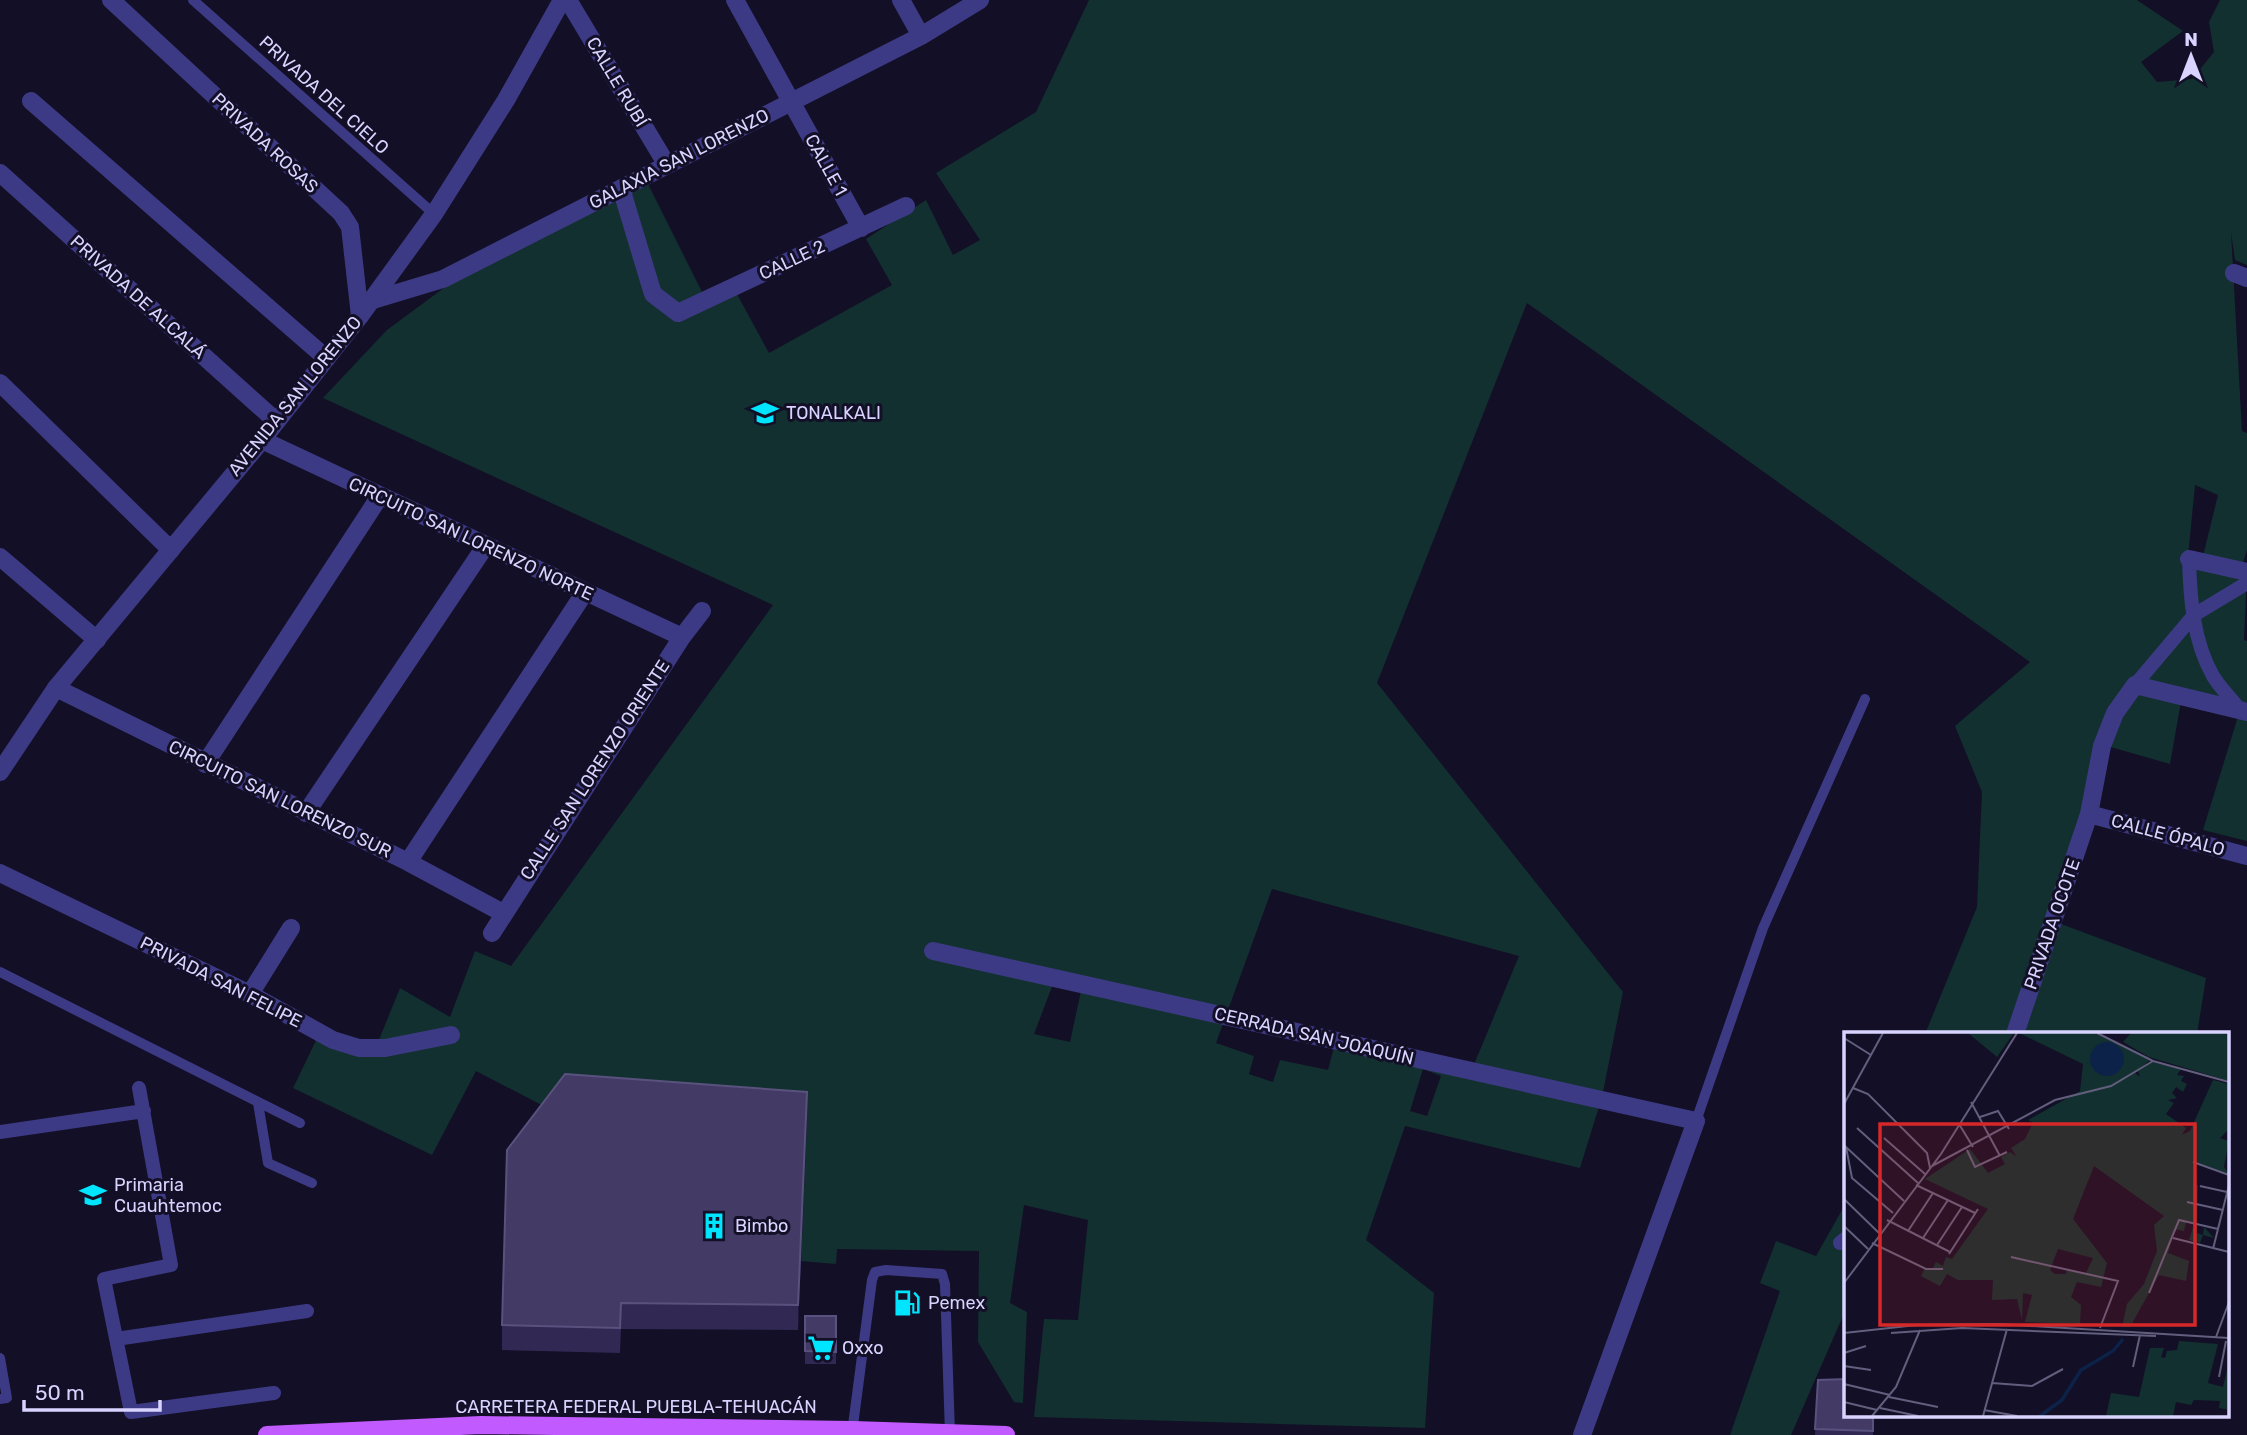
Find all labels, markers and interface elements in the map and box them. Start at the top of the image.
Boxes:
north arrow [2156,21,2226,91]
text: N [2184,28,2198,51]
street label: PRIVADA DEL CIELO [255,31,393,159]
street label: CALLE RUBÍ [582,33,653,132]
street label: PRIVADA ROSAS [207,88,323,198]
street label: GALAXIA SAN LORENZO [585,104,773,214]
street label: CALLE 1 [800,130,852,200]
street label: PRIVADA DE ALCALÁ [66,230,210,364]
street label: CALLE 2 [756,235,828,285]
street label: AVENIDA SAN LORENZO [224,311,366,481]
school or university icon: TONALKALI [750,398,780,428]
place label: TONALKALI [786,402,881,424]
street label: CIRCUITO SAN LORENZO NORTE [345,473,597,605]
street label: CALLE SAN LORENZO ORIENTE [516,656,674,884]
street label: CIRCUITO SAN LORENZO SUR [165,735,395,863]
street label: CALLE ÓPALO [2109,809,2227,861]
street label: PRIVADA OCOTE [2019,856,2085,992]
street label: PRIVADA SAN FELIPE [137,932,305,1032]
street label: CERRADA SAN JOAQUÍN [1212,1002,1416,1070]
inset map [1844,1032,2230,1418]
place label: Primaria Cuauhtemoc [114,1174,222,1217]
school or university icon: Primaria Cuauhtemoc [78,1180,108,1210]
building icon: Bimbo [699,1211,729,1241]
place label: Bimbo [735,1215,788,1237]
fuel station icon: Pemex [892,1288,922,1318]
place label: Pemex [928,1292,985,1314]
supermarket icon: Oxxo [806,1333,836,1363]
place label: Oxxo [842,1337,884,1359]
scale bar [24,1368,161,1412]
text: 50 m [35,1380,85,1405]
street label: CARRETERA FEDERAL PUEBLA-TEHUACÁN [455,1396,817,1418]

